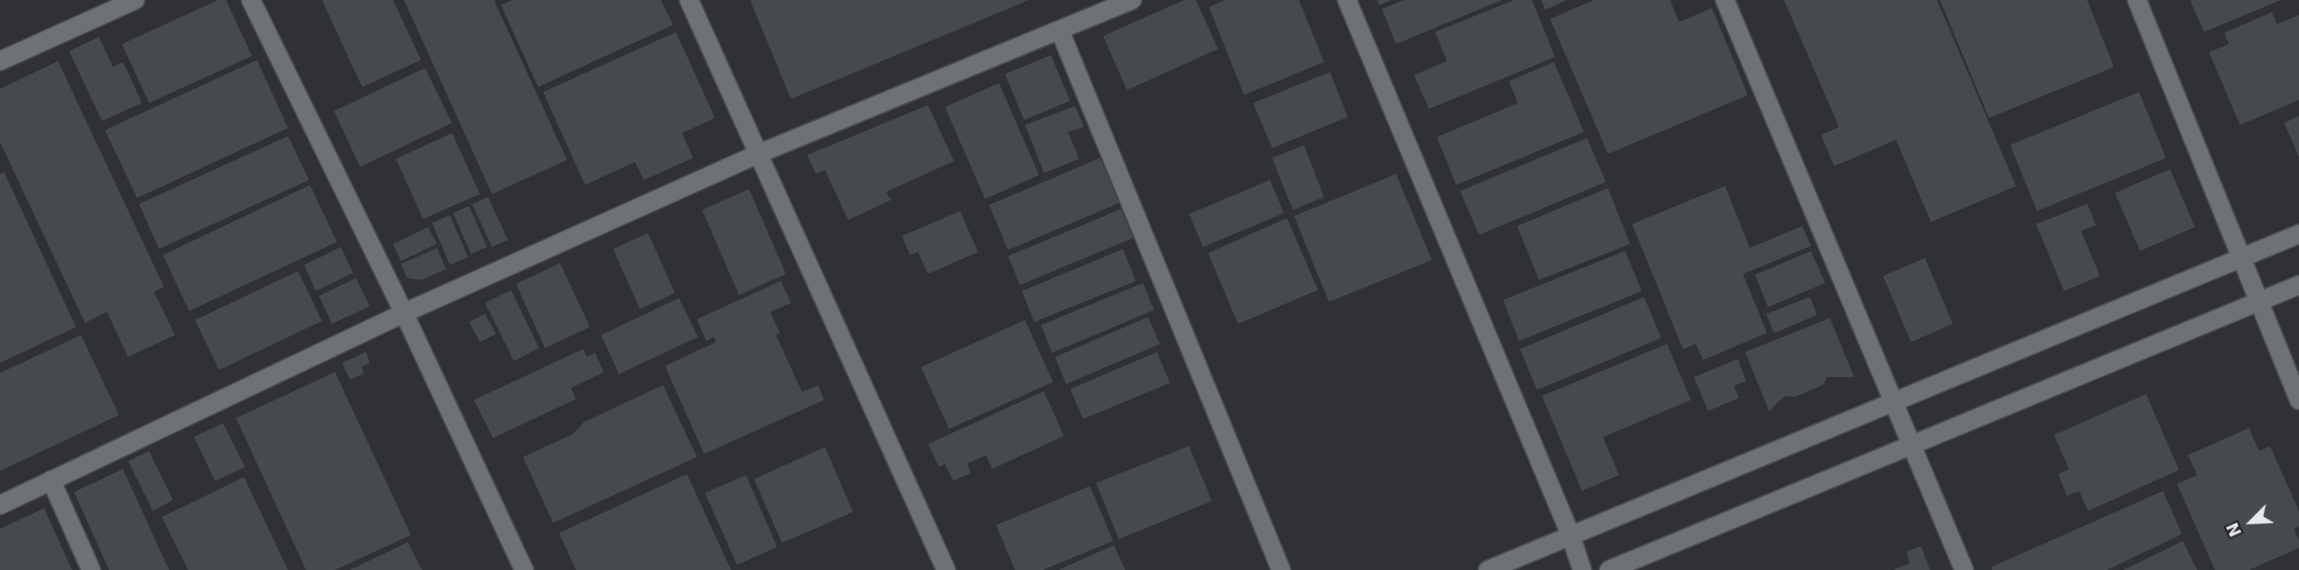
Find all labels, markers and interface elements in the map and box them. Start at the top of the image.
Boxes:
north arrow [2221,492,2281,552]
text: N [2223,520,2246,540]

